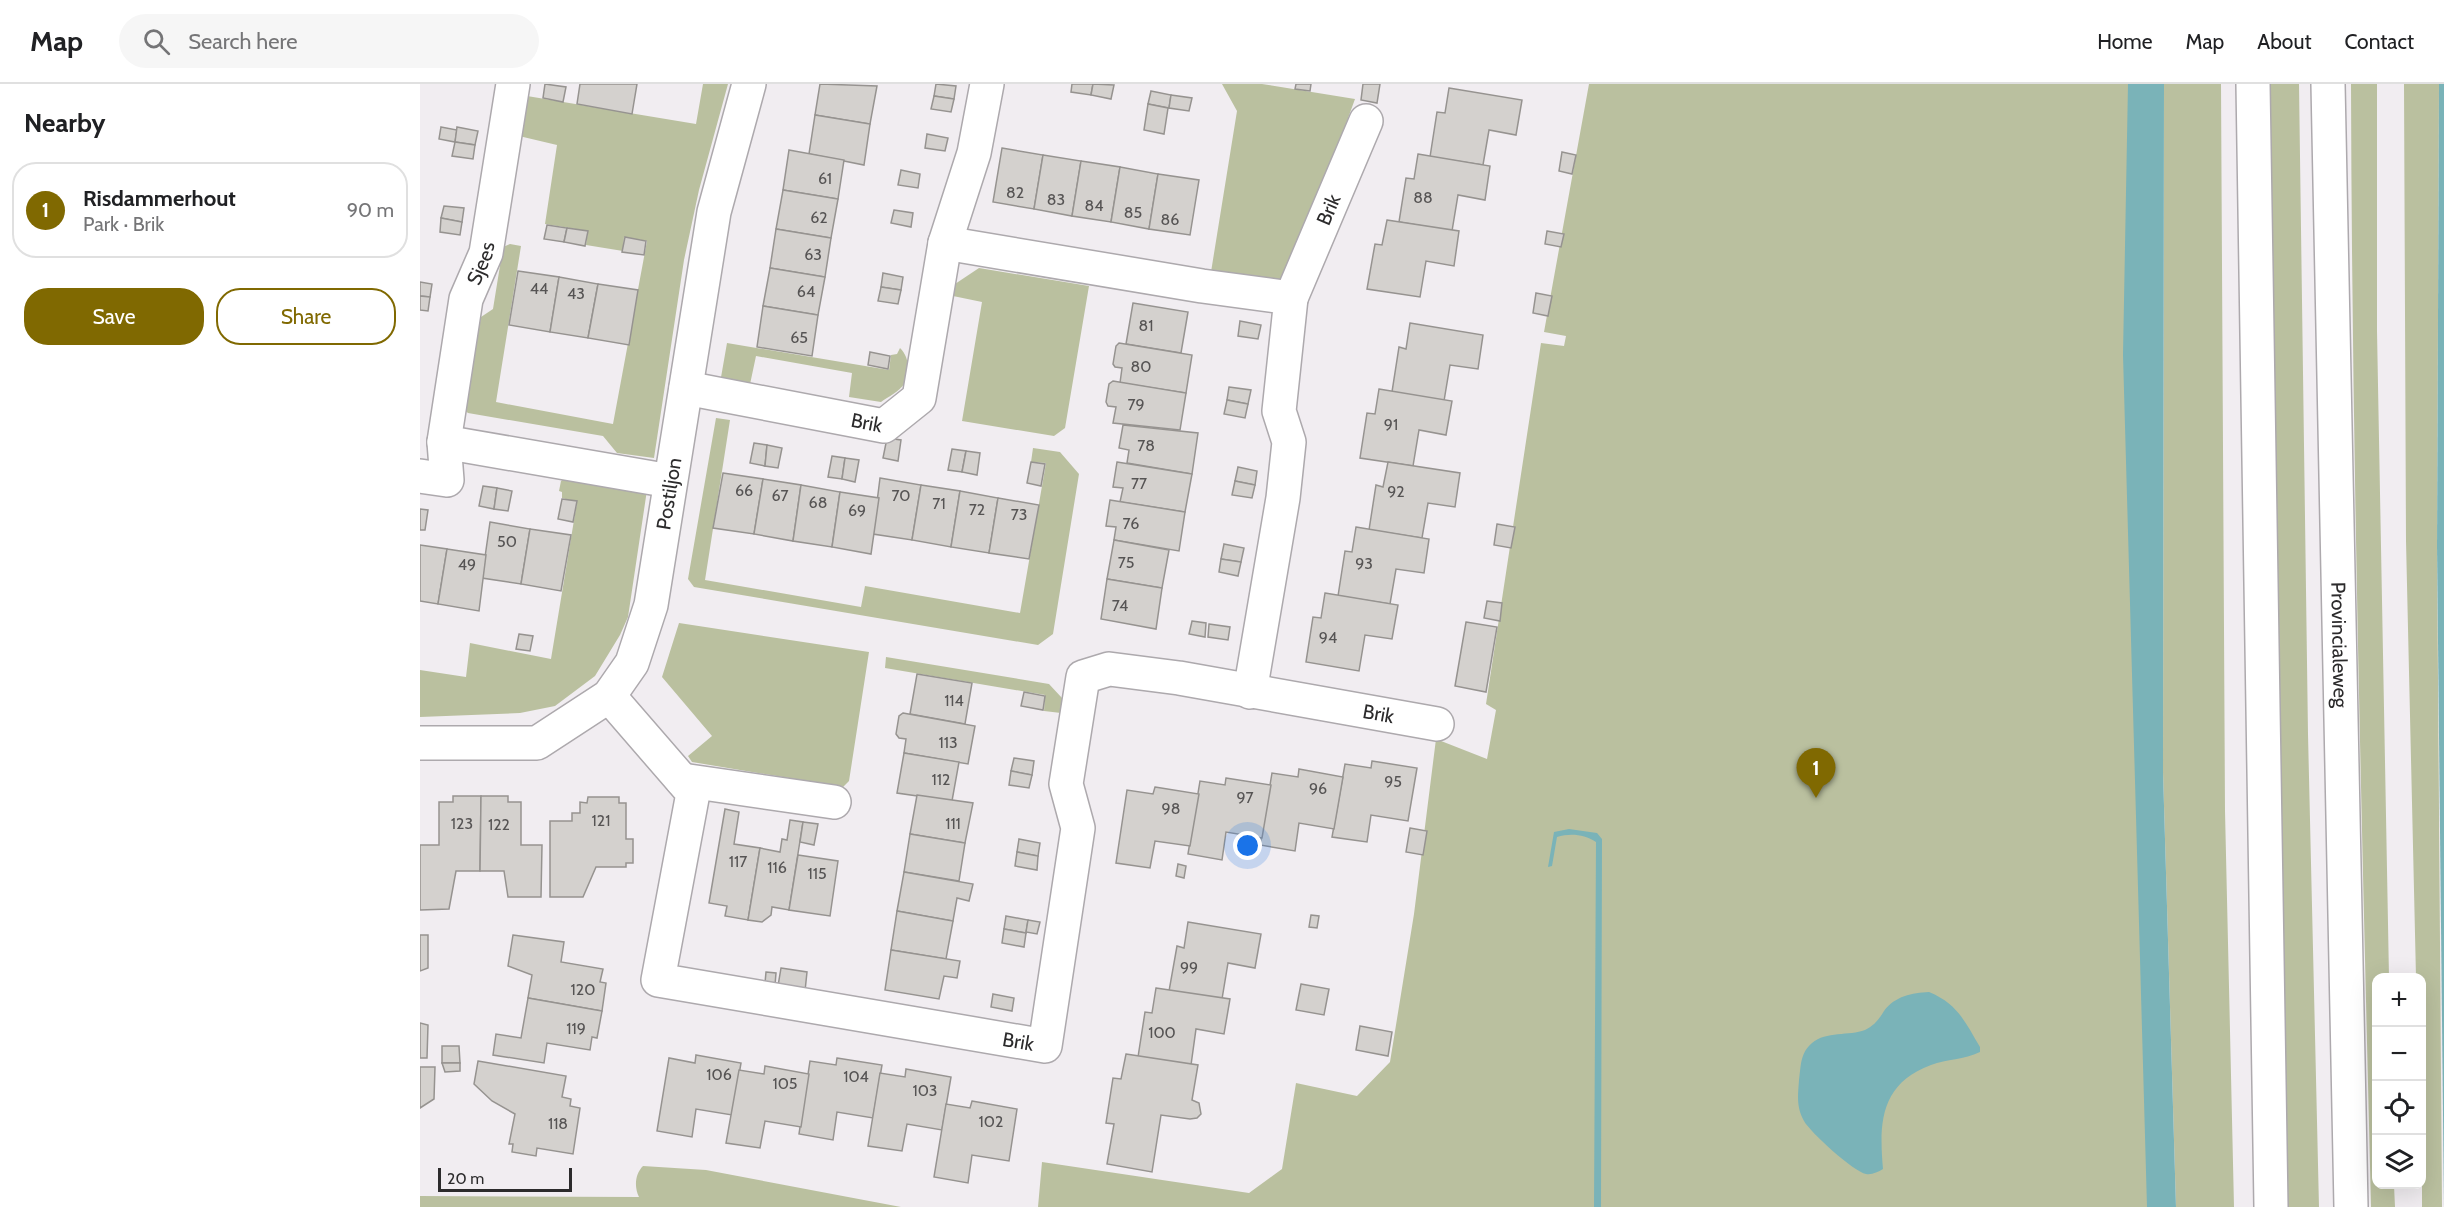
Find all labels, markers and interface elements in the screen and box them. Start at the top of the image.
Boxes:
search box [119,14,539,68]
text: Map [30,24,83,58]
icon: search [140,25,173,58]
text: Search here [188,28,297,55]
text: Home [2097,29,2153,54]
text: Map [2186,29,2224,54]
text: About [2257,29,2311,54]
text: Contact [2344,29,2414,54]
text: Nearby [24,107,105,139]
house number: 61 [818,169,832,188]
house number: 82 [1006,183,1024,202]
text: Risdammerhout [83,185,236,212]
house number: 88 [1413,188,1433,207]
house number: 83 [1047,190,1065,209]
street label: Brik [1311,190,1346,229]
house number: 84 [1085,196,1103,215]
text: 1 [42,198,49,222]
text: 90 m [347,198,394,222]
house number: 85 [1124,203,1142,222]
house number: 62 [810,208,828,227]
house number: 86 [1161,210,1179,229]
text: Park · Brik [83,212,164,236]
street label: Sjees [462,240,500,289]
house number: 63 [804,245,822,264]
house number: 44 [530,279,548,298]
house number: 64 [797,282,815,301]
house number: 43 [567,284,585,303]
button: Save [24,288,204,345]
button: Share [216,288,396,345]
house number: 81 [1139,316,1153,335]
house number: 65 [790,328,808,347]
house number: 80 [1131,357,1151,376]
house number: 79 [1127,395,1145,414]
street label: Brik [849,408,884,437]
house number: 91 [1384,415,1398,434]
house number: 78 [1137,436,1155,455]
street label: Postiljon [651,456,686,531]
house number: 77 [1131,474,1147,493]
house number: 66 [735,481,753,500]
house number: 92 [1387,482,1405,501]
house number: 67 [771,486,789,505]
house number: 70 [891,486,911,505]
house number: 68 [809,493,827,512]
house number: 71 [932,494,946,513]
house number: 72 [969,500,985,519]
house number: 69 [848,501,866,520]
house number: 73 [1011,505,1027,524]
house number: 76 [1123,514,1139,533]
house number: 50 [497,532,517,551]
house number: 75 [1118,553,1134,572]
house number: 93 [1355,554,1373,573]
house number: 49 [458,555,476,574]
street label: Provincialeweg [2326,582,2353,709]
house number: 74 [1112,596,1128,615]
house number: 94 [1319,628,1337,647]
house number: 114 [944,691,964,710]
street label: Brik [1361,699,1396,728]
house number: 113 [938,733,958,752]
pin: 1 [1796,748,1836,798]
house number: 112 [932,770,950,789]
house number: 95 [1384,772,1402,791]
house number: 96 [1309,779,1327,798]
house number: 97 [1236,788,1254,807]
house number: 98 [1162,799,1180,818]
house number: 121 [592,811,610,830]
house number: 123 [451,814,473,833]
house number: 111 [945,814,961,833]
house number: 122 [488,815,510,834]
your location [1233,831,1262,860]
house number: 117 [729,852,747,871]
house number: 116 [767,858,787,877]
house number: 115 [807,864,827,883]
house number: 99 [1180,958,1198,977]
map controls [2372,973,2426,1189]
button: + [2372,973,2426,1027]
house number: 120 [571,980,595,999]
house number: 119 [566,1019,586,1038]
house number: 100 [1148,1023,1176,1042]
street label: Brik [1001,1027,1036,1056]
button: − [2372,1027,2426,1081]
house number: 106 [706,1065,732,1084]
house number: 104 [843,1067,869,1086]
house number: 105 [772,1074,798,1093]
house number: 103 [912,1081,938,1100]
button: locate [2372,1081,2426,1135]
house number: 102 [979,1112,1003,1131]
house number: 118 [548,1114,568,1133]
button: layers [2372,1135,2426,1189]
scale bar [438,1165,572,1192]
text: 20 m [447,1169,484,1188]

